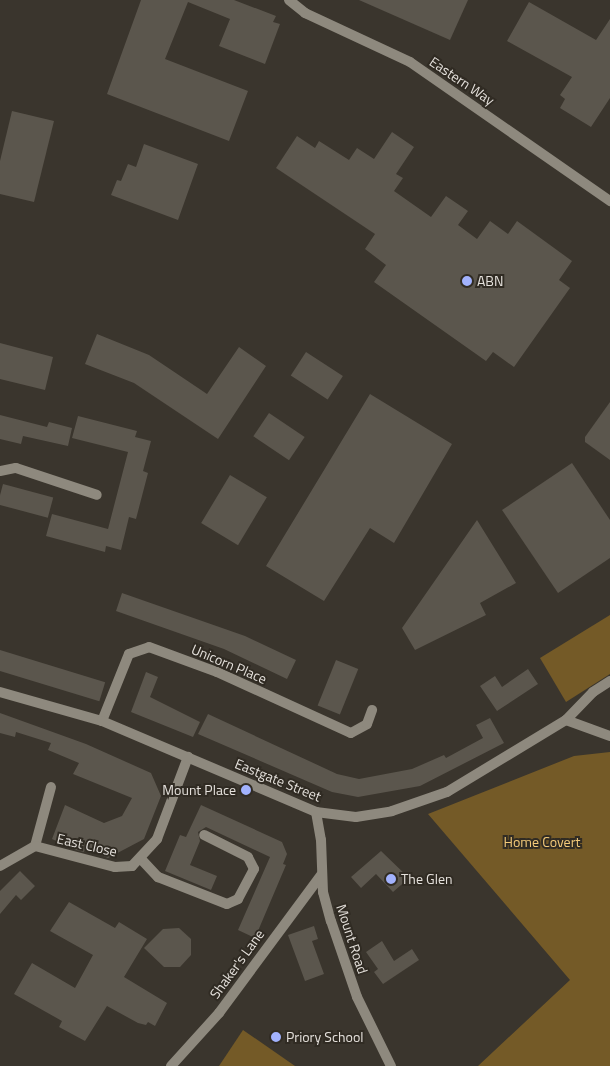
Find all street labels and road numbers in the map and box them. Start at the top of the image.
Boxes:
street label: Eastern Way [426,53,498,109]
street label: Unicorn Place [189,641,269,687]
street label: Eastgate Street [232,755,324,805]
street label: East Close [55,830,119,860]
street label: Mount Road [333,902,371,976]
street label: Shaker's Lane [206,926,268,1002]

